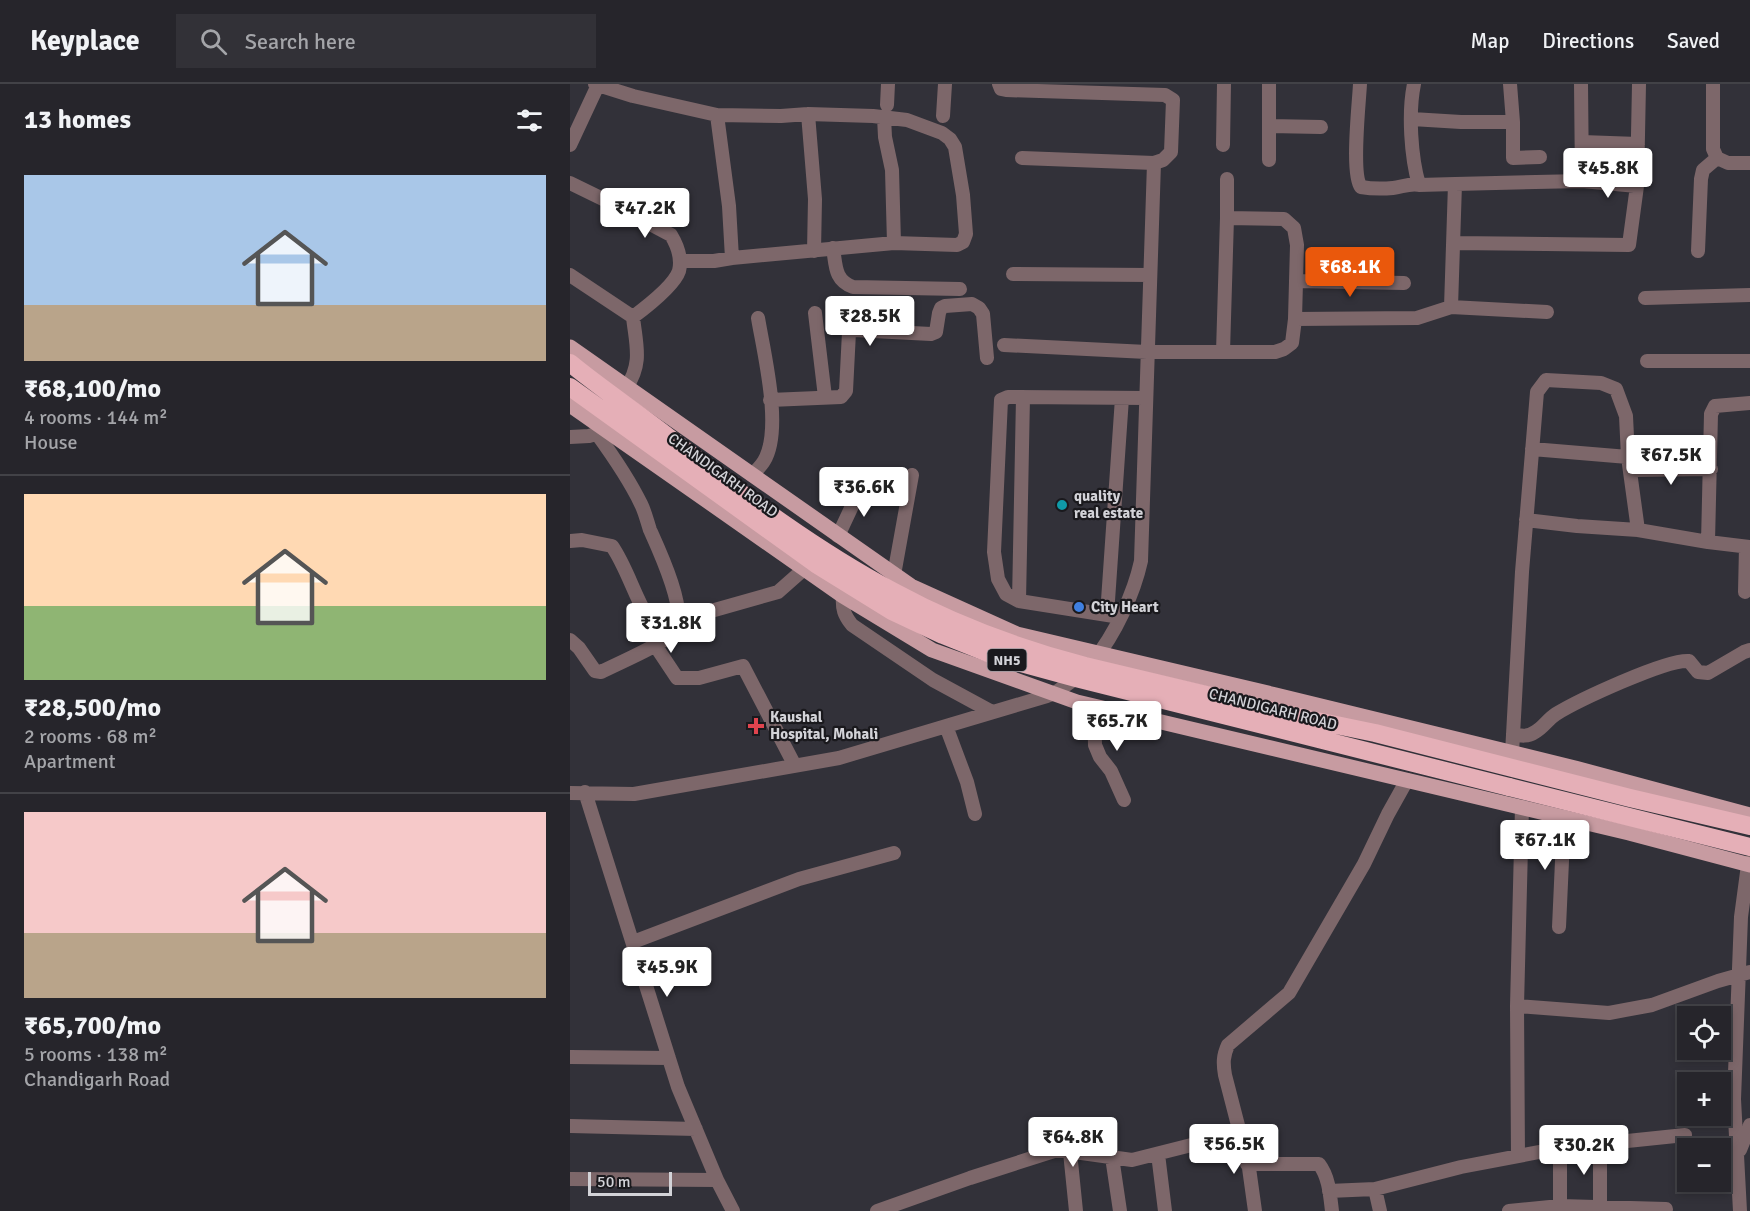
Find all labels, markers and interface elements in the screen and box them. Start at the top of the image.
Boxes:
search box [176,14,596,68]
text: Keyplace [30,24,140,58]
icon: search [197,25,230,58]
text: Search here [245,28,356,55]
text: Map [1471,28,1509,54]
text: Directions [1542,28,1634,54]
text: Saved [1667,28,1720,54]
text: 13 homes [24,104,131,136]
icon: filters [513,104,546,137]
pin: ₹45.8K [1559,148,1657,199]
text: ₹45.8K [1577,155,1639,180]
pin: ₹47.2K [596,188,694,239]
text: ₹47.2K [614,195,676,220]
icon: home [231,214,339,322]
pin: ₹68.1K [1301,247,1399,298]
text: ₹68.1K [1319,254,1381,279]
pin: ₹28.5K [821,296,919,347]
text: ₹28.5K [839,303,901,328]
text: ₹68,100/mo [24,373,161,405]
text: 4 rooms · 144 m² [24,405,168,430]
street label: CHANDIGARH ROAD [665,429,781,521]
text: House [24,430,78,455]
pin: ₹67.5K [1622,435,1720,486]
text: ₹67.5K [1640,442,1702,467]
pin: ₹36.6K [815,467,913,518]
text: ₹36.6K [833,474,895,499]
place label: quality real estate [1074,487,1143,522]
marker: quality real estate [1055,498,1069,512]
icon: home [231,533,339,641]
place label: City Heart [1091,598,1159,616]
marker: City Heart [1072,600,1086,614]
pin: ₹31.8K [622,603,720,654]
text: ₹31.8K [640,610,702,635]
road number: NH5 [988,649,1026,671]
street label: CHANDIGARH ROAD [1207,684,1339,734]
text: ₹28,500/mo [24,692,161,724]
pin: ₹65.7K [1068,701,1166,752]
place label: Kaushal Hospital, Mohali [770,708,878,743]
text: ₹65.7K [1086,708,1148,733]
marker: Kaushal Hospital, Mohali [747,717,765,735]
text: 2 rooms · 68 m² [24,724,157,749]
text: Apartment [24,749,116,774]
pin: ₹67.1K [1496,820,1594,871]
text: ₹67.1K [1514,827,1576,852]
icon: home [231,851,339,959]
pin: ₹45.9K [618,947,716,998]
text: ₹45.9K [636,954,698,979]
map controls [1677,1006,1731,1192]
button: locate [1677,1006,1731,1060]
text: ₹65,700/mo [24,1010,161,1042]
text: 5 rooms · 138 m² [24,1042,168,1067]
text: Chandigarh Road [24,1067,170,1092]
button: + [1677,1072,1731,1126]
pin: ₹64.8K [1024,1117,1122,1168]
text: ₹64.8K [1042,1124,1104,1149]
pin: ₹56.5K [1185,1124,1283,1175]
pin: ₹30.2K [1535,1125,1633,1176]
text: ₹56.5K [1203,1131,1265,1156]
text: ₹30.2K [1553,1132,1615,1157]
button: − [1677,1138,1731,1192]
scale bar [588,1169,672,1196]
text: 50 m [597,1172,631,1192]

